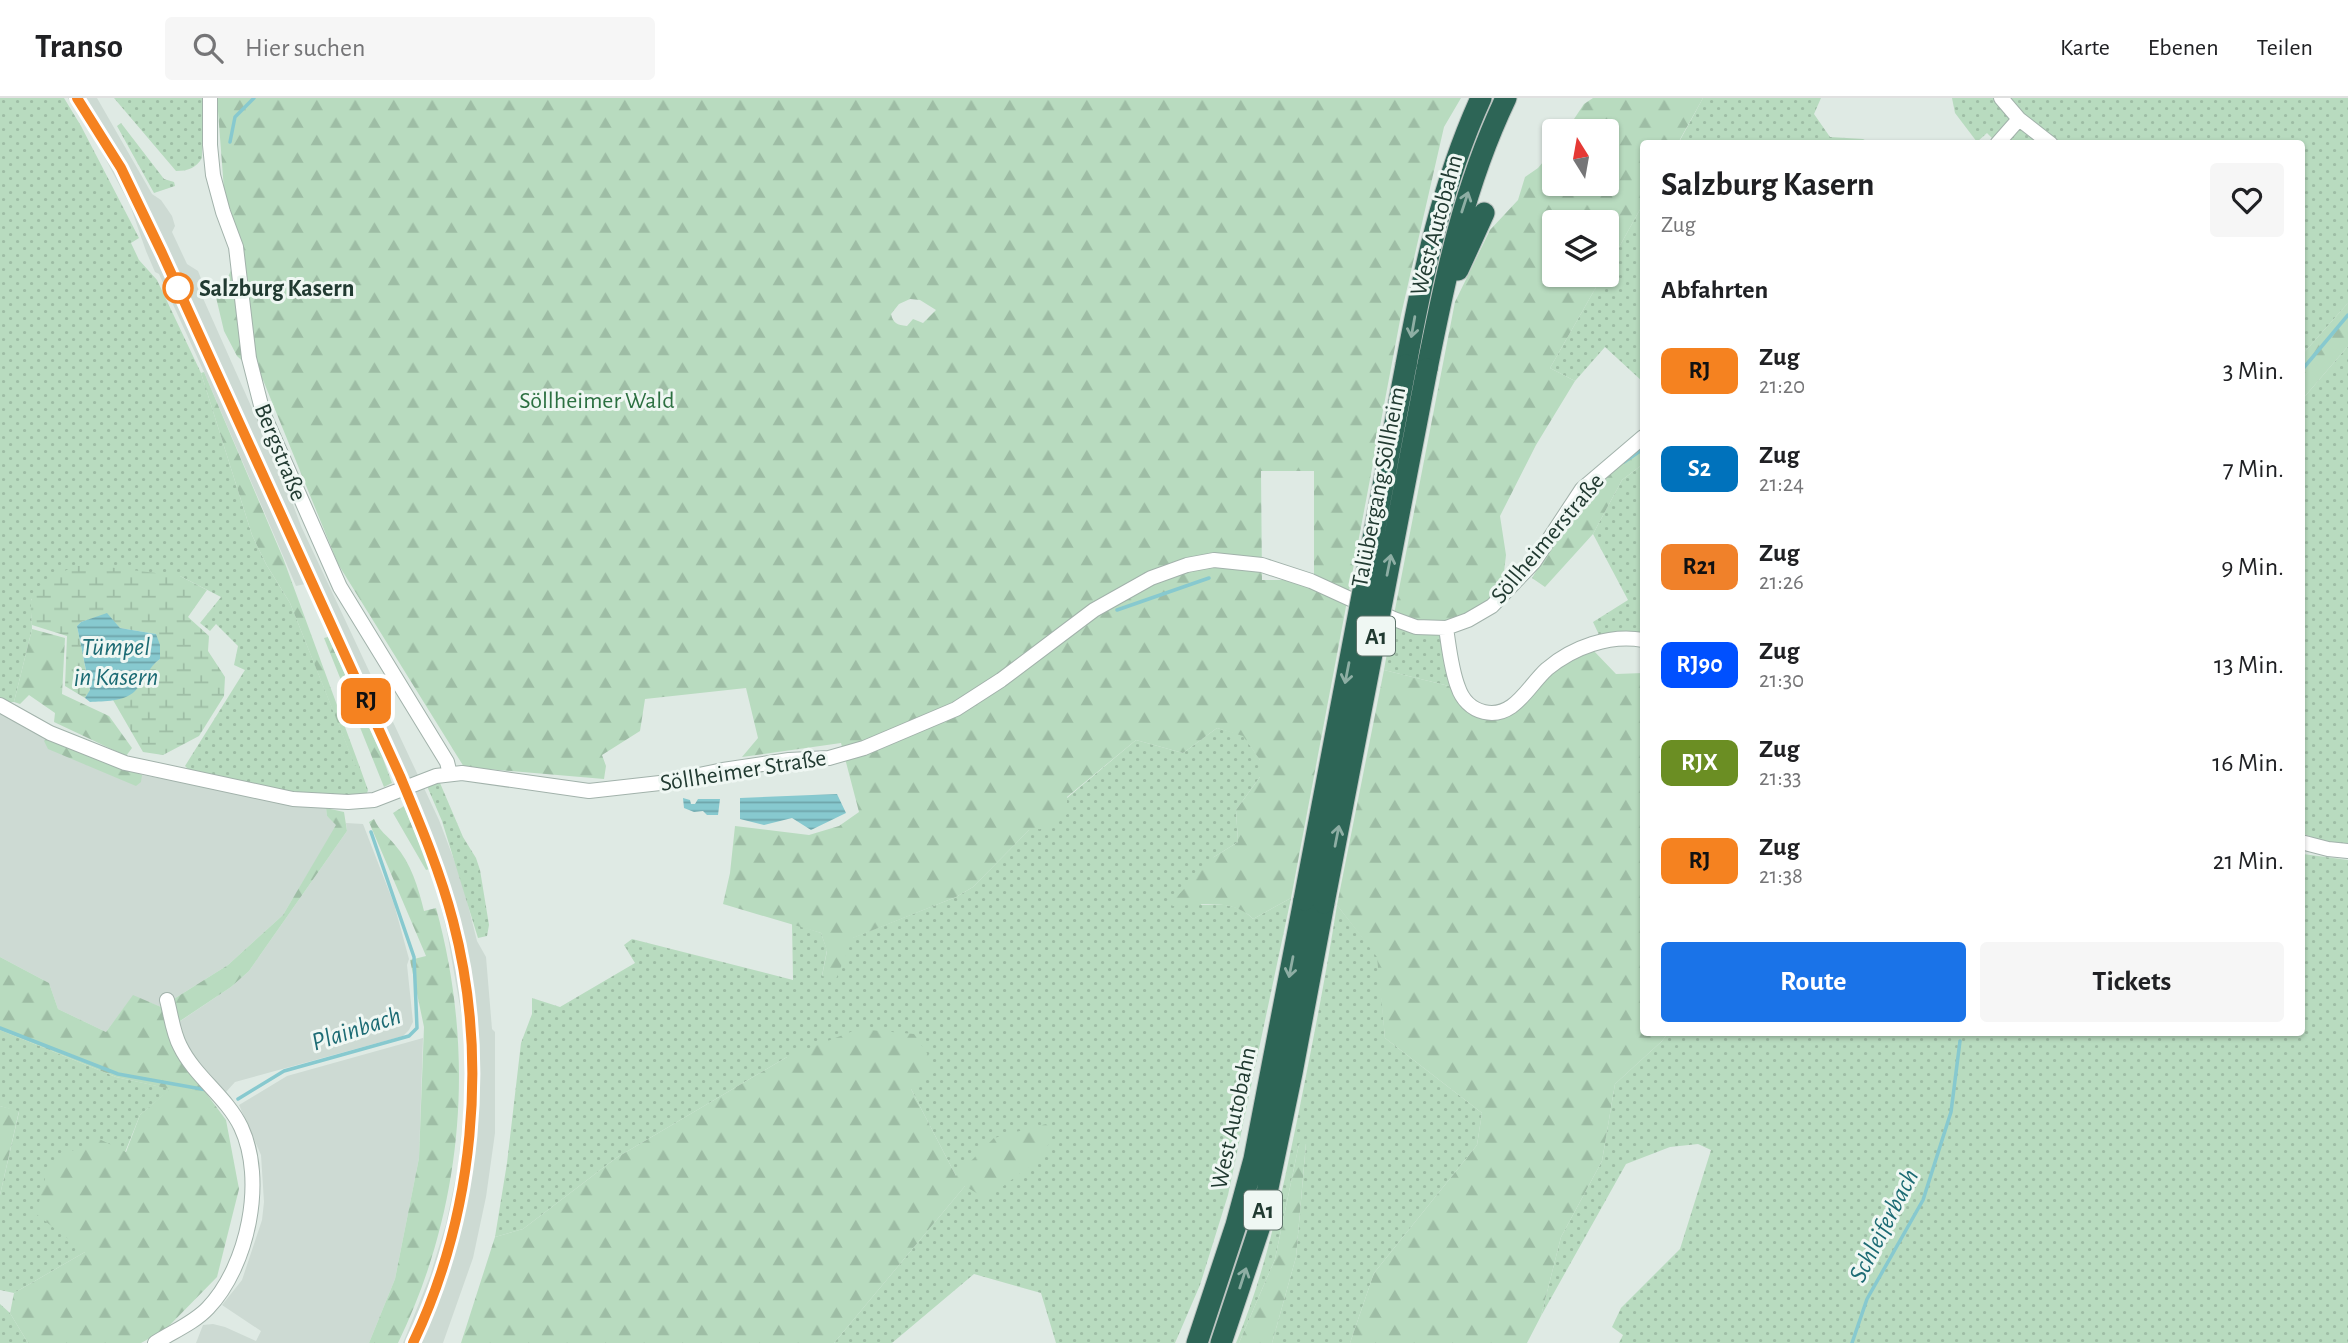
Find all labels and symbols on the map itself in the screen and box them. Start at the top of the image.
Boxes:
north arrow [1542,119,1619,196]
street label: West Autobahn [1407,152,1467,298]
one-way arrow [1459,191,1472,213]
marker: Salzburg Kasern [163,273,193,303]
place label: Salzburg Kasern [199,277,354,301]
one-way arrow [1406,315,1419,338]
street label: Talübergang Söllheim [1348,385,1410,590]
park label: Söllheimer Wald [519,389,675,413]
street label: Bergstraße [250,400,310,504]
street label: Söllheimerstraße [1487,469,1609,608]
one-way arrow [1383,554,1397,577]
road number: A1 [1357,616,1395,656]
water label: Tümpel in Kasern [74,634,158,690]
one-way arrow [1340,661,1353,684]
line badge: RJ [334,678,398,724]
street label: Söllheimer Straße [658,746,828,796]
one-way arrow [1331,825,1344,848]
one-way arrow [1283,955,1297,978]
water label: Plainbach [308,1002,404,1056]
street label: West Autobahn [1207,1045,1261,1191]
water label: Schleiferbach [1844,1165,1923,1286]
road number: A1 [1244,1190,1282,1230]
one-way arrow [1238,1268,1250,1290]

